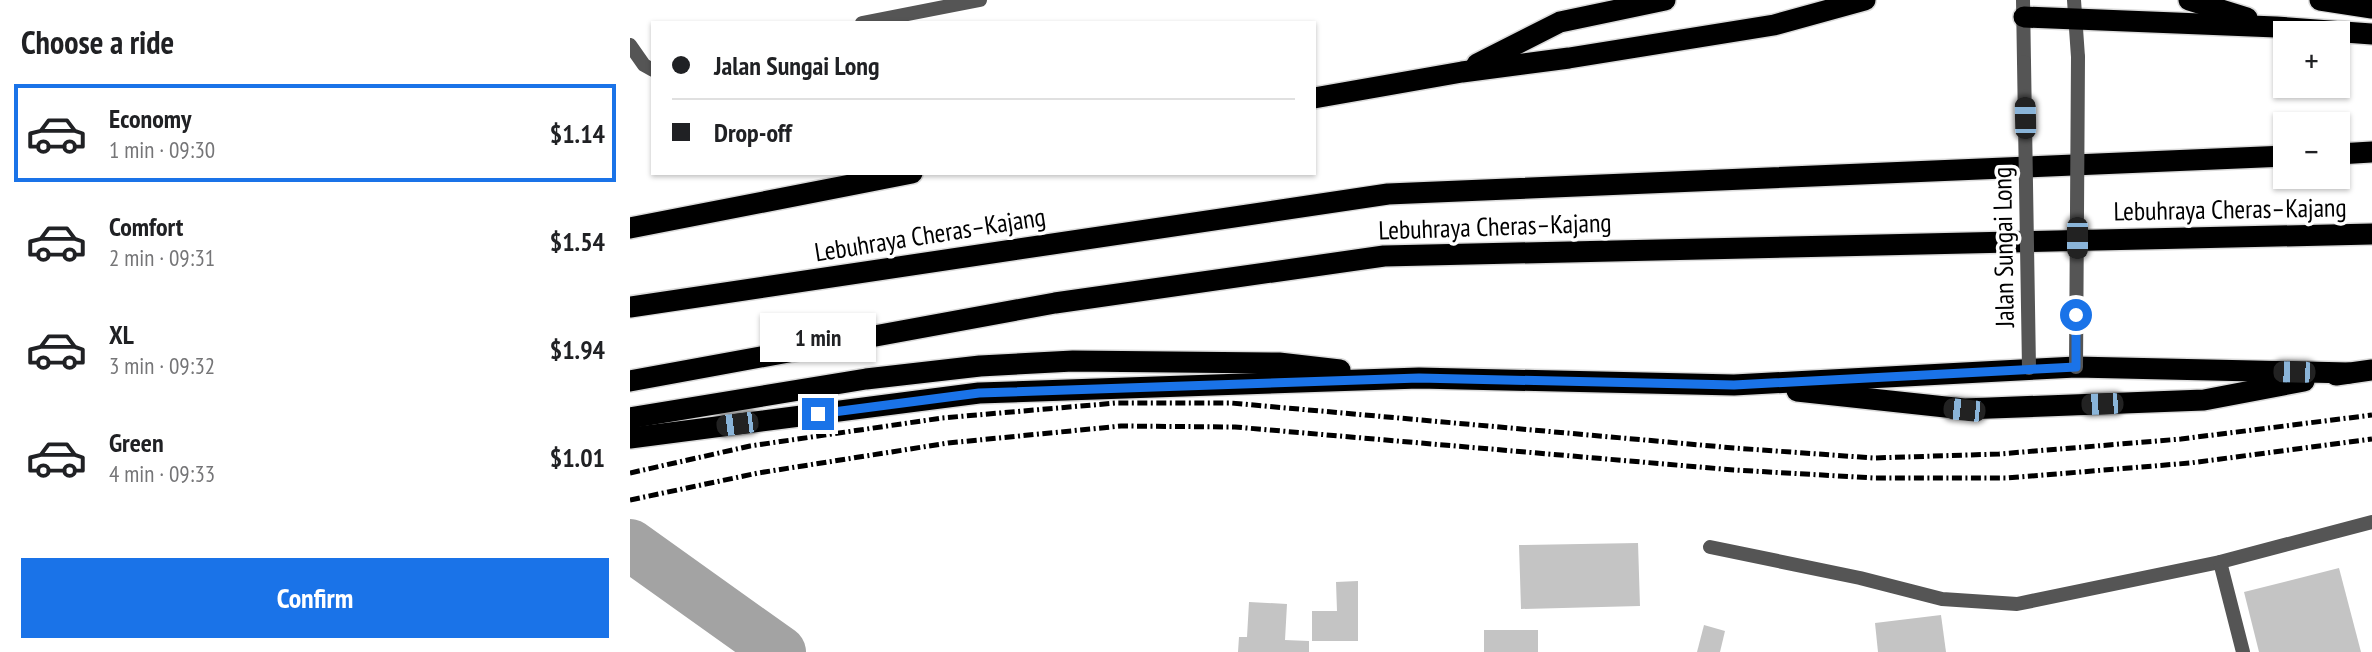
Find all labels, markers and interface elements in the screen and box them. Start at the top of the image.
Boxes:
text: Choose a ride [21,21,174,63]
map controls [2273,21,2350,189]
button: + [2273,21,2350,98]
text: Jalan Sungai Long [714,49,880,82]
car [2015,97,2036,139]
icon: car [25,102,88,165]
text: Economy [109,102,191,135]
button: − [2273,112,2350,189]
text: Drop-off [714,116,792,149]
text: $1.14 [550,117,605,150]
text: 1 min · 09:30 [109,135,215,164]
street label: Jalan Sungai Long [1985,167,2021,328]
street label: Lebuhraya Cheras–Kajang [2113,190,2347,228]
street label: Lebuhraya Cheras–Kajang [812,199,1048,269]
street label: Lebuhraya Cheras–Kajang [1378,205,1612,247]
icon: car [25,210,88,273]
text: Comfort [109,210,183,243]
car [2067,217,2088,259]
text: $1.54 [550,225,605,258]
text: 2 min · 09:31 [109,243,215,272]
route start [2060,299,2092,331]
callout: 1 min [760,312,876,362]
icon: car [25,318,88,381]
text: XL [109,318,134,351]
text: 1 min [795,323,841,352]
text: $1.94 [550,333,605,366]
text: 3 min · 09:32 [109,351,215,380]
car [2273,361,2316,383]
car [2081,393,2124,415]
car [1943,397,1986,423]
route end [802,398,834,430]
car [715,411,760,437]
icon: car [25,426,88,489]
text: Green [109,426,164,459]
text: $1.01 [550,441,605,474]
text: 4 min · 09:33 [109,459,215,488]
button: Confirm [21,558,609,638]

